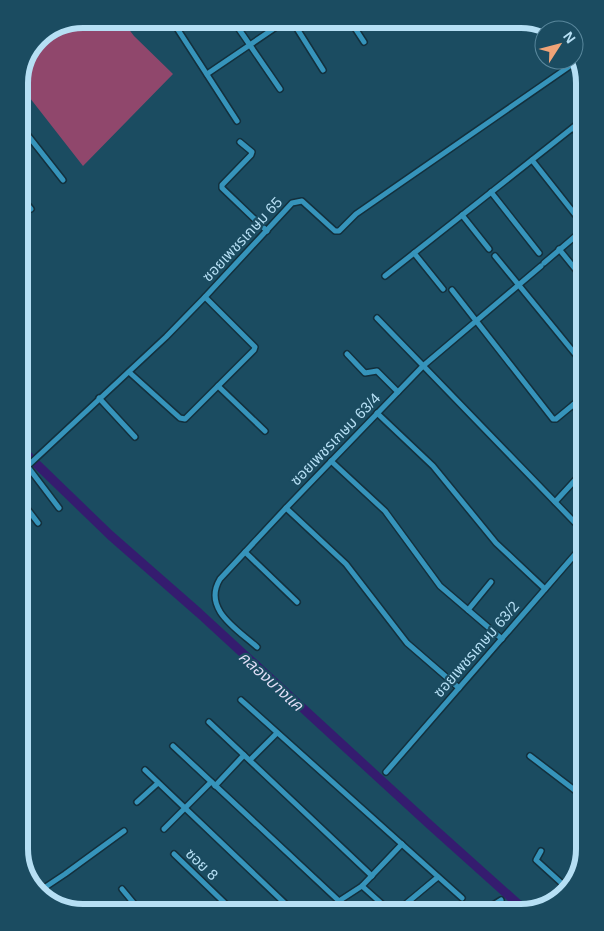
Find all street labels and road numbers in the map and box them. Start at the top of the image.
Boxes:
street label: ซอยเพชรเกษม 65 [199,193,285,285]
street label: ซอยเพชรเกษม 63/4 [287,389,383,489]
street label: ซอยเพชรเกษม 63/2 [430,598,522,700]
street label: ซอย 8 [182,845,222,883]

